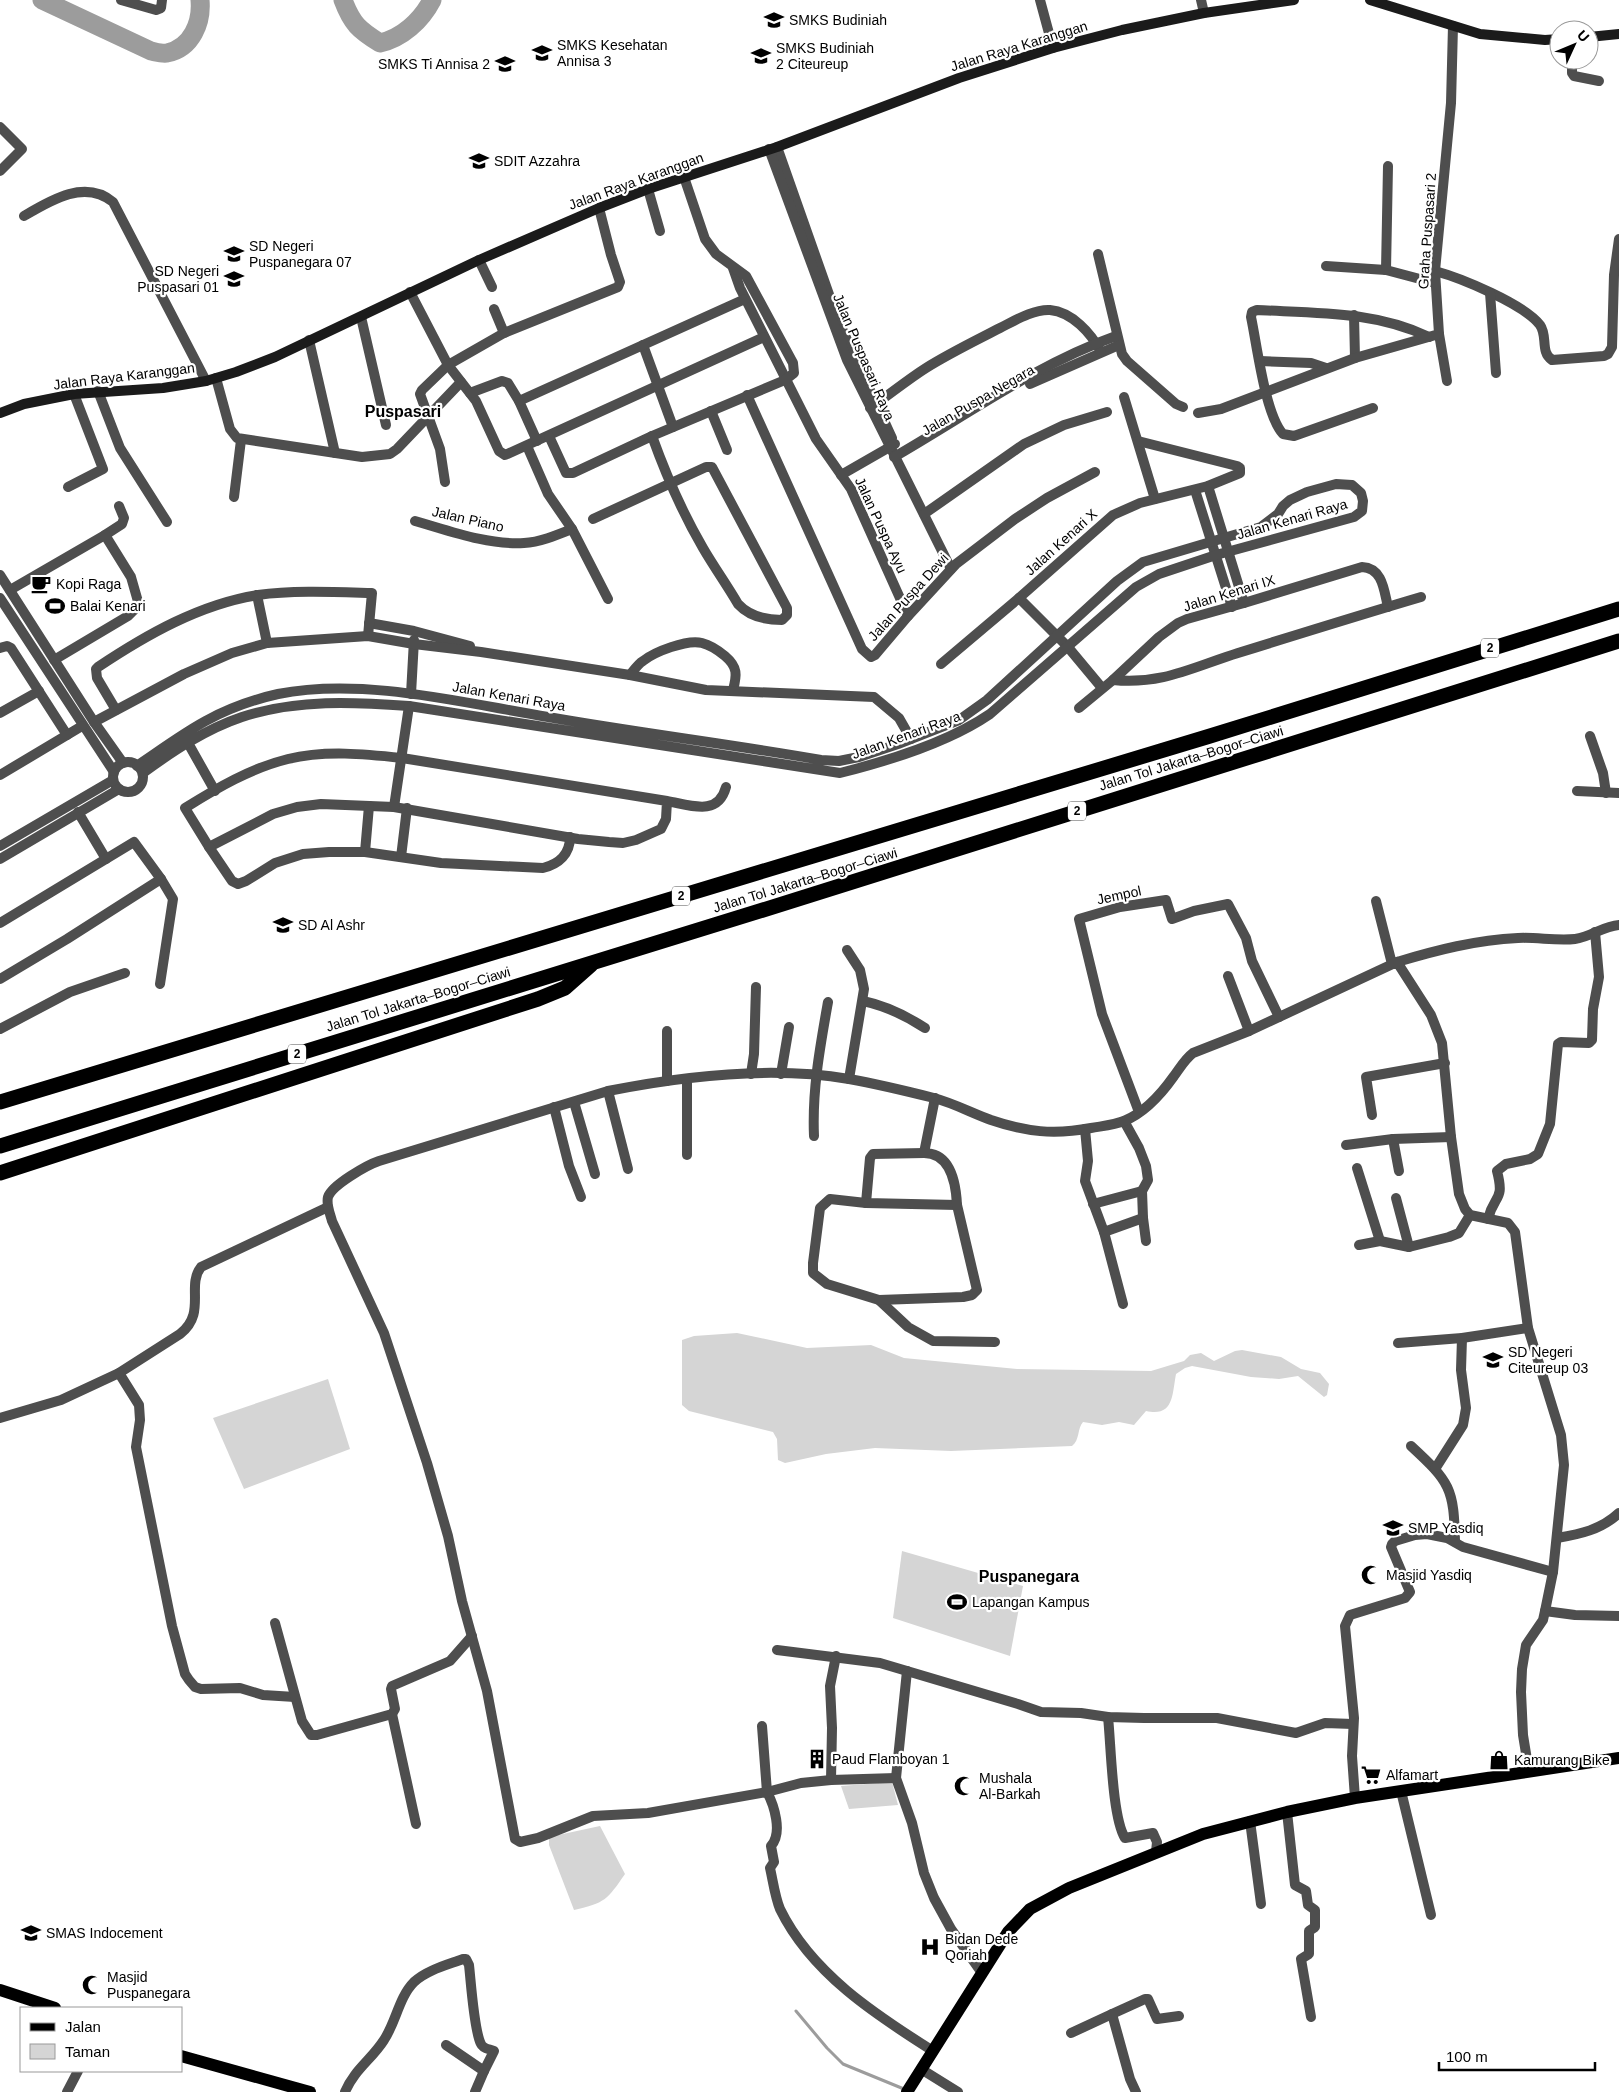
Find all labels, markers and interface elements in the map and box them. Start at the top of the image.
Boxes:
school or university icon: SMKS Budiniah [763,9,785,31]
place label: SMKS Budiniah [789,12,887,28]
street label: Jalan Raya Karanggan [949,18,1089,74]
north arrow [1549,20,1599,70]
text: U [1574,27,1593,45]
place label: SMKS Kesehatan Annisa 3 [557,37,668,69]
place label: SMKS Budiniah 2 Citeureup [776,40,874,72]
school or university icon: SMKS Kesehatan Annisa 3 [531,42,553,64]
school or university icon: SMKS Budiniah 2 Citeureup [750,45,772,67]
school or university icon: SMKS Ti Annisa 2 [494,53,516,75]
place label: SMKS Ti Annisa 2 [378,56,490,72]
street label: Jalan Raya Karanggan [566,149,706,213]
school or university icon: SDIT Azzahra [468,150,490,172]
place label: SDIT Azzahra [494,153,580,169]
street label: Graha Puspasari 2 [1415,172,1439,290]
place label: SD Negeri Puspanegara 07 [249,238,352,270]
school or university icon: SD Negeri Puspanegara 07 [223,243,245,265]
place label: SD Negeri Puspasari 01 [137,263,219,295]
school or university icon: SD Negeri Puspasari 01 [223,268,245,290]
street label: Jalan Puspasari Raya [830,291,898,423]
street label: Jalan Raya Karanggan [52,359,196,393]
street label: Jalan Puspa Negara [919,361,1037,439]
district label: Puspasari [365,403,441,420]
street label: Jalan Puspa Ayu [852,474,910,576]
street label: Jalan Kenari Raya [1235,495,1349,542]
street label: Jalan Piano [431,503,506,535]
street label: Jalan Kenari X [1022,505,1101,578]
street label: Jalan Puspa Dewi [865,550,951,644]
street label: Jalan Kenari IX [1181,571,1277,615]
cafe icon: Kopi Raga [30,573,52,595]
place label: Kopi Raga [56,576,122,592]
sports icon: Balai Kenari [44,595,66,617]
place label: Balai Kenari [70,598,146,614]
road number: 2 [1481,638,1499,658]
street label: Jalan Kenari Raya [451,678,567,714]
street label: Jalan Kenari Raya [850,708,963,762]
street label: Jalan Tol Jakarta–Bogor–Ciawi [1097,722,1285,794]
road number: 2 [1068,801,1086,820]
street label: Jalan Tol Jakarta–Bogor–Ciawi [711,844,899,916]
street label: Jempol [1095,882,1143,908]
road number: 2 [672,886,690,906]
school or university icon: SD Al Ashr [272,914,294,936]
place label: SD Al Ashr [298,917,365,933]
street label: Jalan Tol Jakarta–Bogor–Ciawi [324,963,512,1035]
road number: 2 [288,1044,306,1064]
place label: SD Negeri Citeureup 03 [1508,1344,1588,1376]
school or university icon: SD Negeri Citeureup 03 [1482,1349,1504,1371]
school or university icon: SMP Yasdiq [1382,1517,1404,1539]
place label: SMP Yasdiq [1408,1520,1484,1536]
mosque icon: Masjid Yasdiq [1360,1564,1382,1586]
place label: Masjid Yasdiq [1386,1567,1472,1583]
district label: Puspanegara [979,1568,1079,1585]
sports icon: Lapangan Kampus [946,1591,968,1613]
place label: Lapangan Kampus [972,1594,1090,1610]
building icon: Paud Flamboyan 1 [806,1748,828,1770]
shop icon: Kamurang Bike [1488,1749,1510,1771]
place label: Paud Flamboyan 1 [832,1751,950,1767]
place label: Kamurang Bike [1514,1752,1610,1768]
supermarket icon: Alfamart [1360,1764,1382,1786]
place label: Alfamart [1386,1767,1438,1783]
place label: Mushala Al-Barkah [979,1770,1040,1802]
mosque icon: Mushala Al-Barkah [953,1775,975,1797]
school or university icon: SMAS Indocement [20,1922,42,1944]
place label: SMAS Indocement [46,1925,163,1941]
place label: Bidan Dede Qoriah [945,1931,1018,1963]
hospital icon: Bidan Dede Qoriah [919,1936,941,1958]
place label: Masjid Puspanegara [107,1969,191,2001]
mosque icon: Masjid Puspanegara [81,1974,103,1996]
legend [20,2007,182,2072]
text: Jalan [65,2018,101,2035]
scale bar [1439,2040,1595,2072]
text: Taman [65,2043,110,2060]
text: 100 m [1446,2048,1488,2065]

